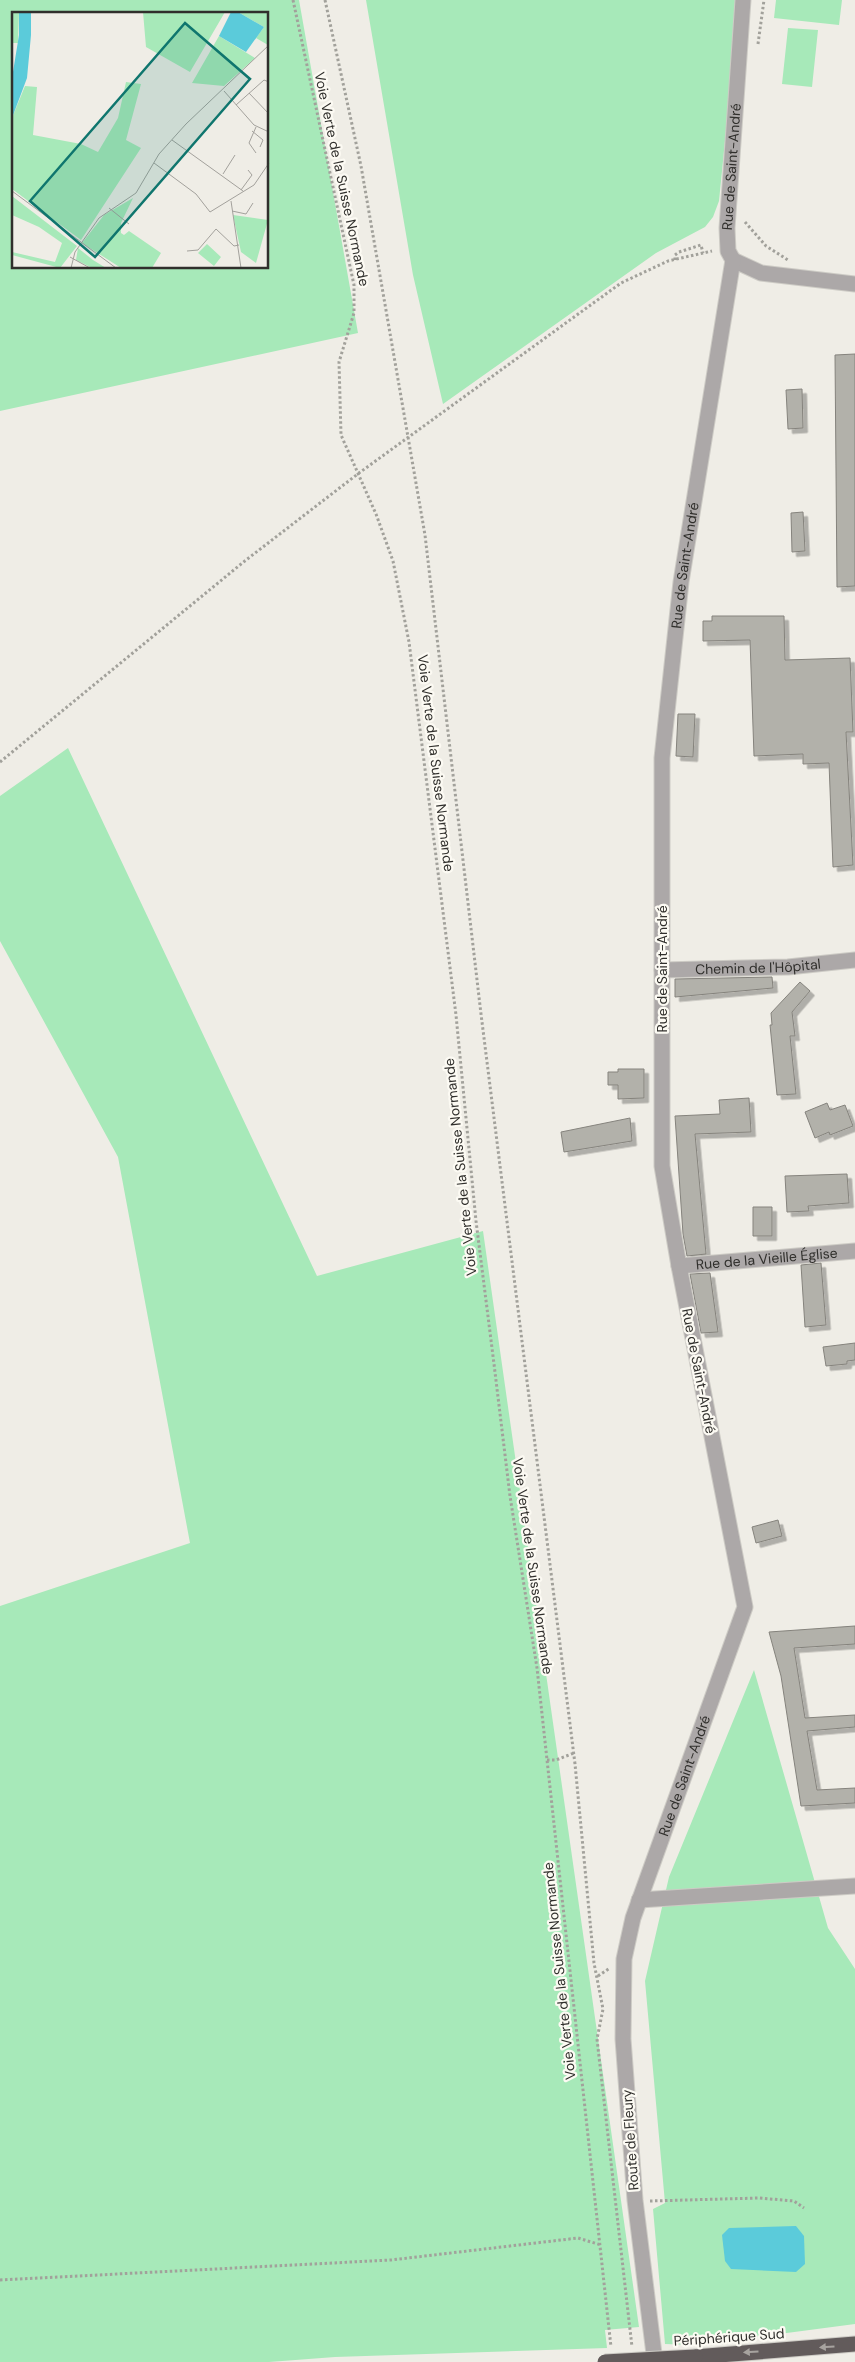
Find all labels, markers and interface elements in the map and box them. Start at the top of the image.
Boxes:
inset map [12,12,269,269]
street label: Voie Verte de la Suisse Normande [310,70,374,288]
street label: Rue de Saint-André [718,102,745,231]
street label: Rue de Saint-André [667,501,703,629]
street label: Voie Verte de la Suisse Normande [414,653,458,873]
street label: Rue de Saint-André [653,905,671,1033]
street label: Chemin de l'Hôpital [695,955,822,978]
street label: Voie Verte de la Suisse Normande [440,1057,480,1277]
street label: Rue de la Vieille Église [695,1244,838,1274]
street label: Rue de Saint-André [678,1307,720,1435]
street label: Voie Verte de la Suisse Normande [509,1457,557,1675]
street label: Rue de Saint-André [654,1713,714,1839]
street label: Voie Verte de la Suisse Normande [539,1861,579,2081]
street label: Route de Fleury [617,2089,643,2191]
street label: Périphérique Sud [673,2324,785,2350]
one-way arrow [819,2343,835,2351]
one-way arrow [742,2349,758,2357]

